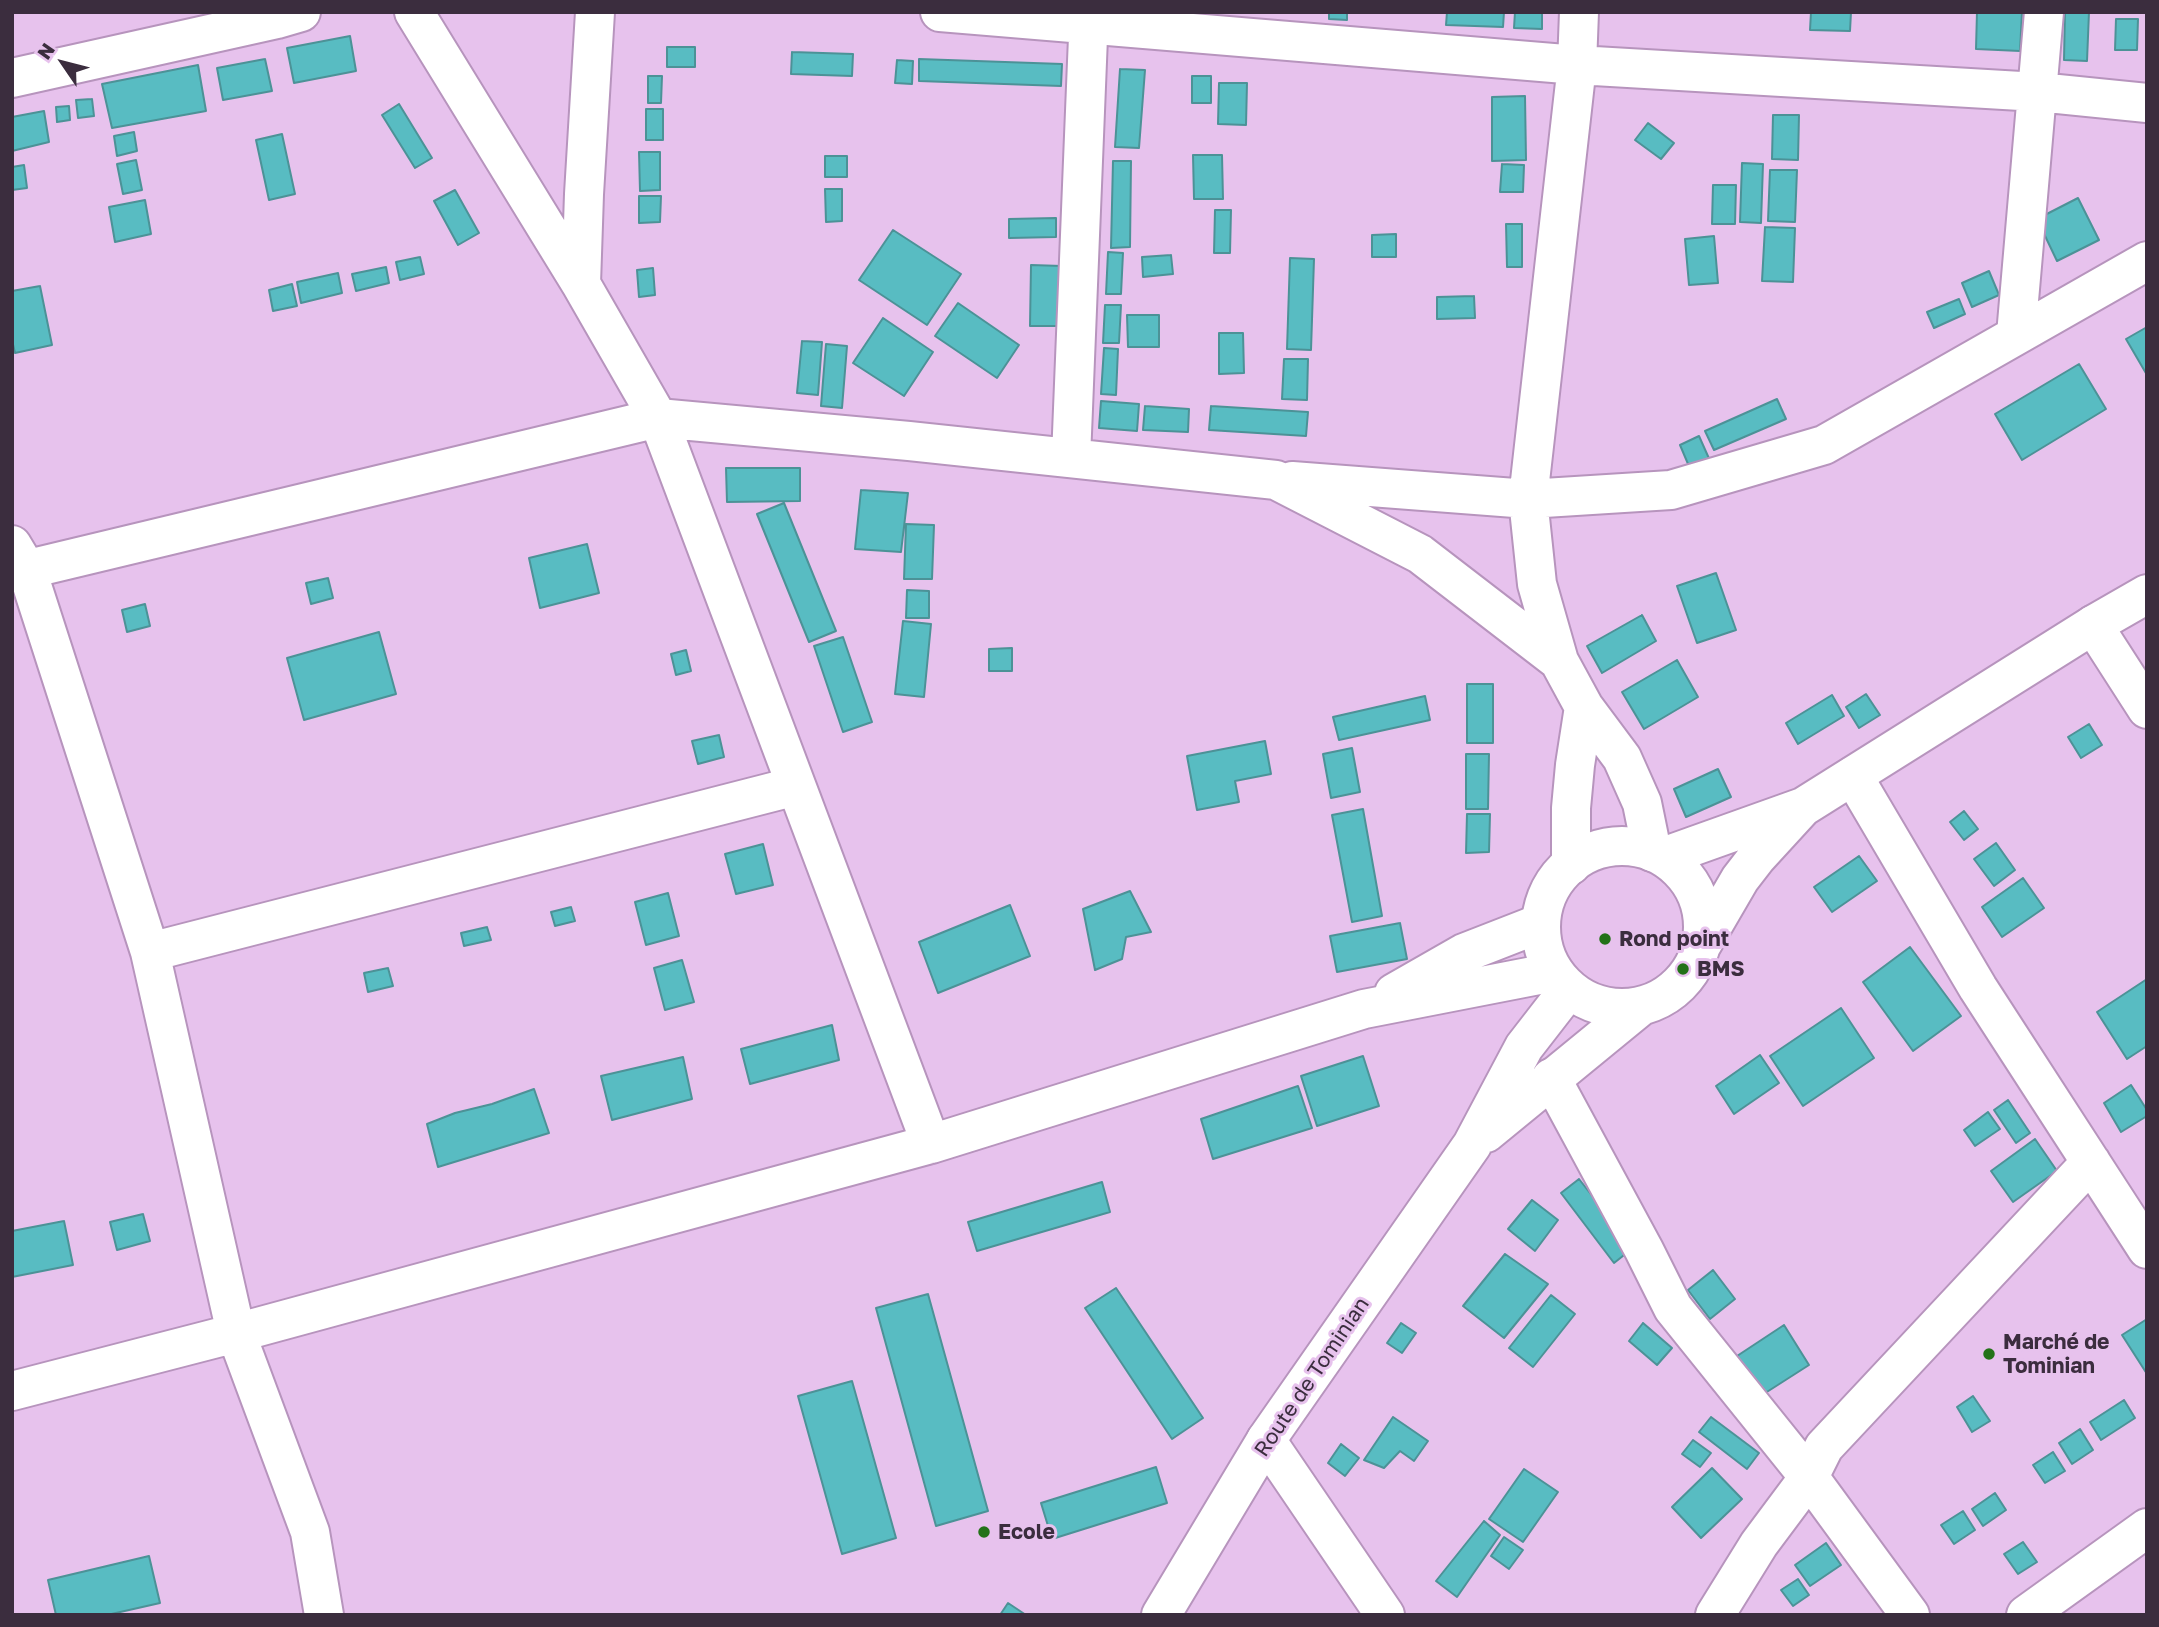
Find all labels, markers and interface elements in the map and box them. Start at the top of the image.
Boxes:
north arrow [28,28,98,98]
text: N [32,38,59,63]
place label: Rond point [1619,926,1729,952]
marker: Rond point [1597,931,1613,947]
place label: BMS [1697,956,1745,982]
marker: BMS [1675,961,1691,977]
street label: Route de Tominian [1249,1293,1375,1461]
place label: Marché de Tominian [2003,1329,2109,1379]
marker: Marché de Tominian [1981,1346,1997,1362]
place label: Ecole [998,1519,1055,1545]
marker: Ecole [976,1524,992,1540]

